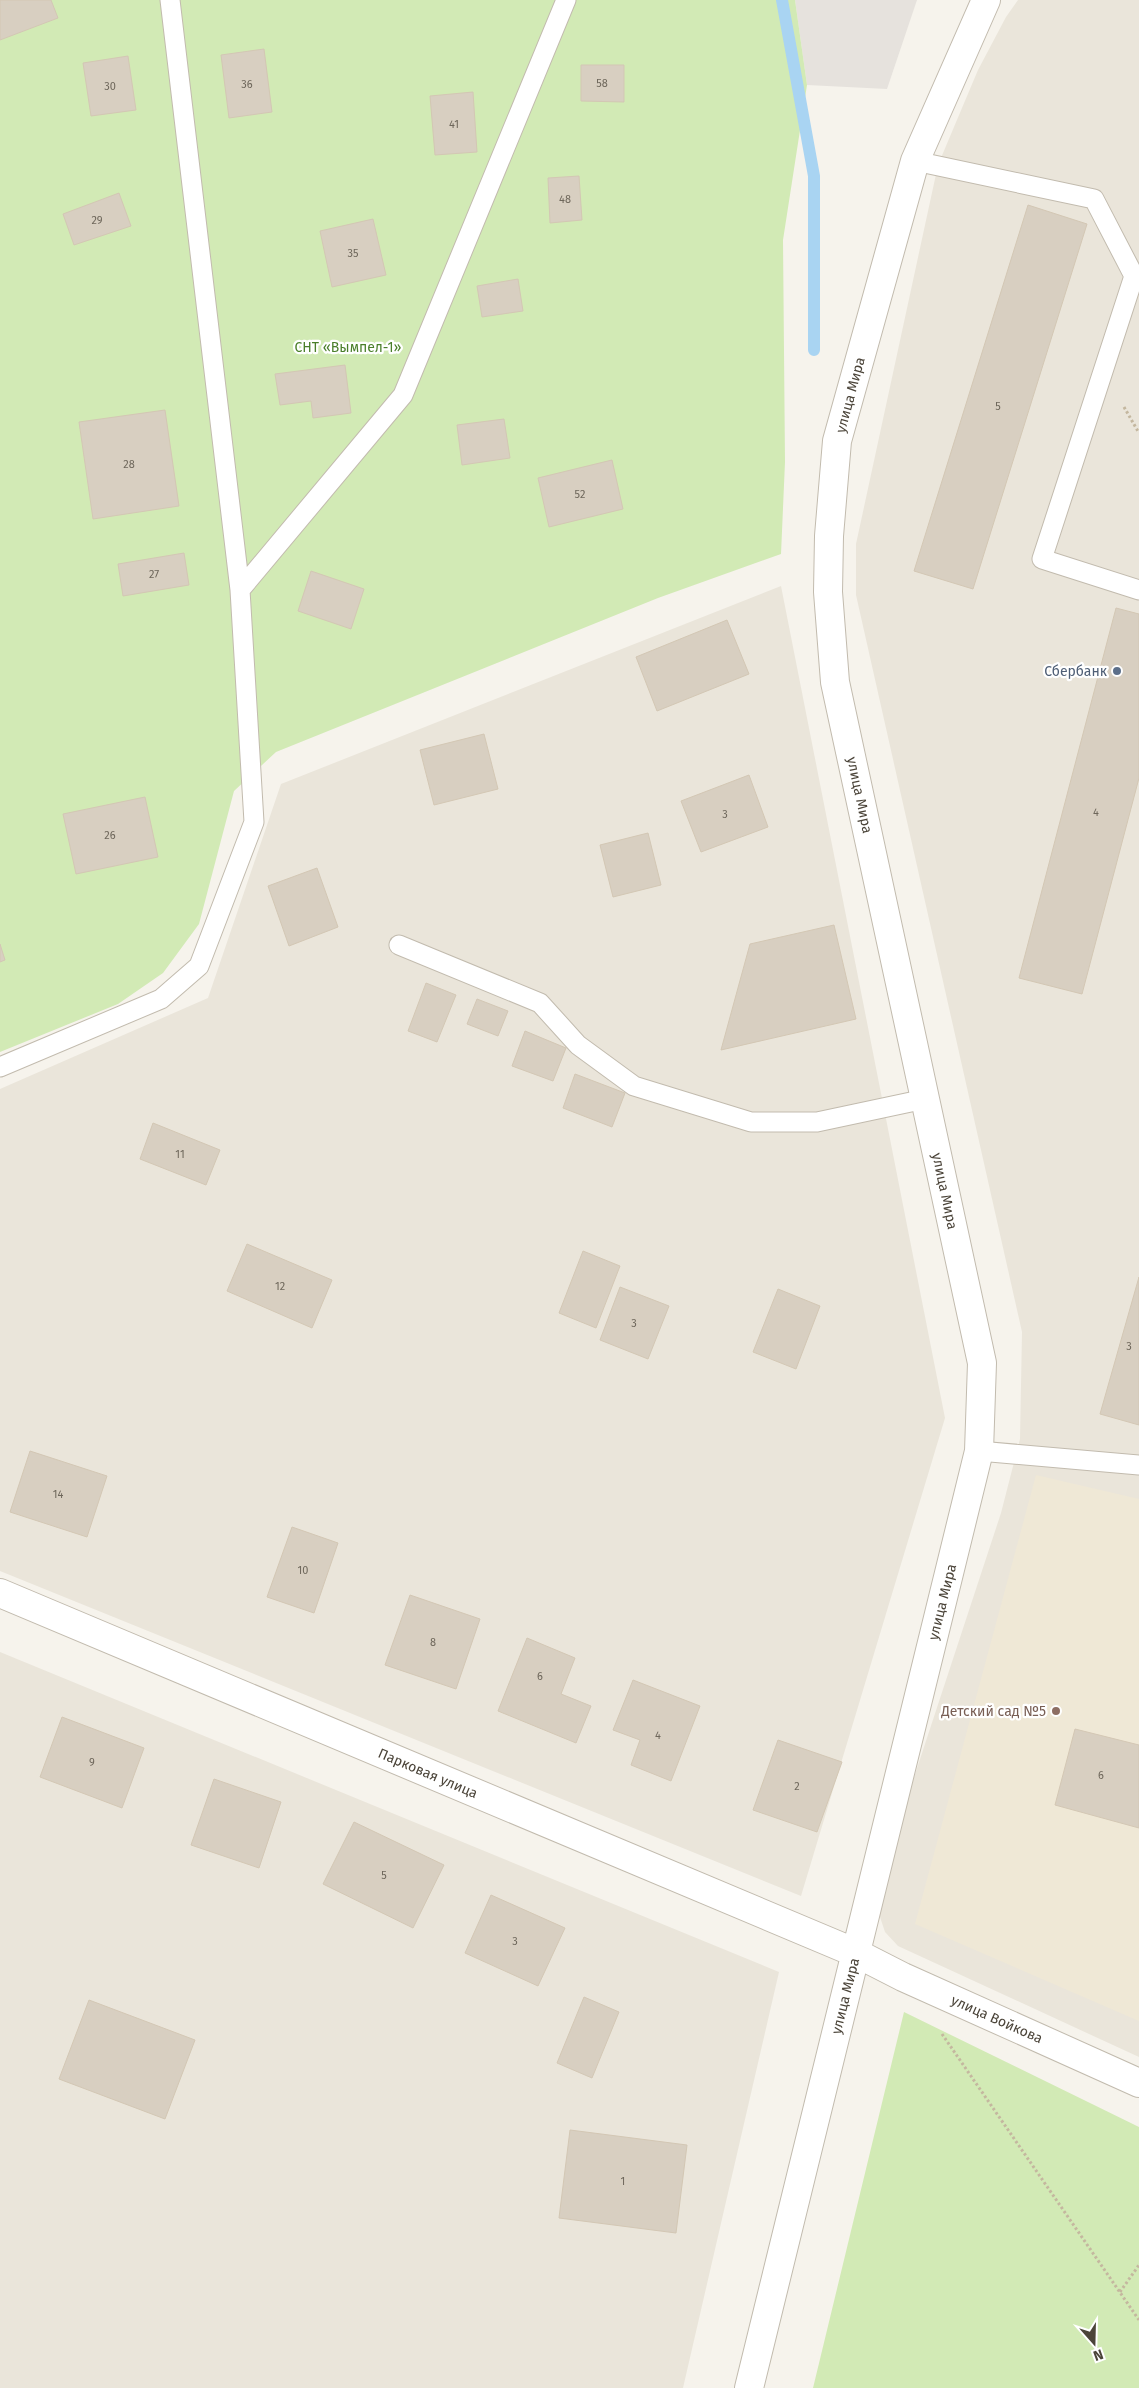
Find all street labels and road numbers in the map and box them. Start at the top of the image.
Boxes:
street label: улица Мира [832,355,869,435]
street label: улица Мира [843,755,876,835]
street label: улица Мира [928,1151,961,1231]
street label: улица Мира [925,1562,960,1642]
street label: Парковая улица [375,1745,480,1802]
street label: улица Мира [828,1956,863,2036]
street label: улица Войкова [948,1992,1045,2047]

